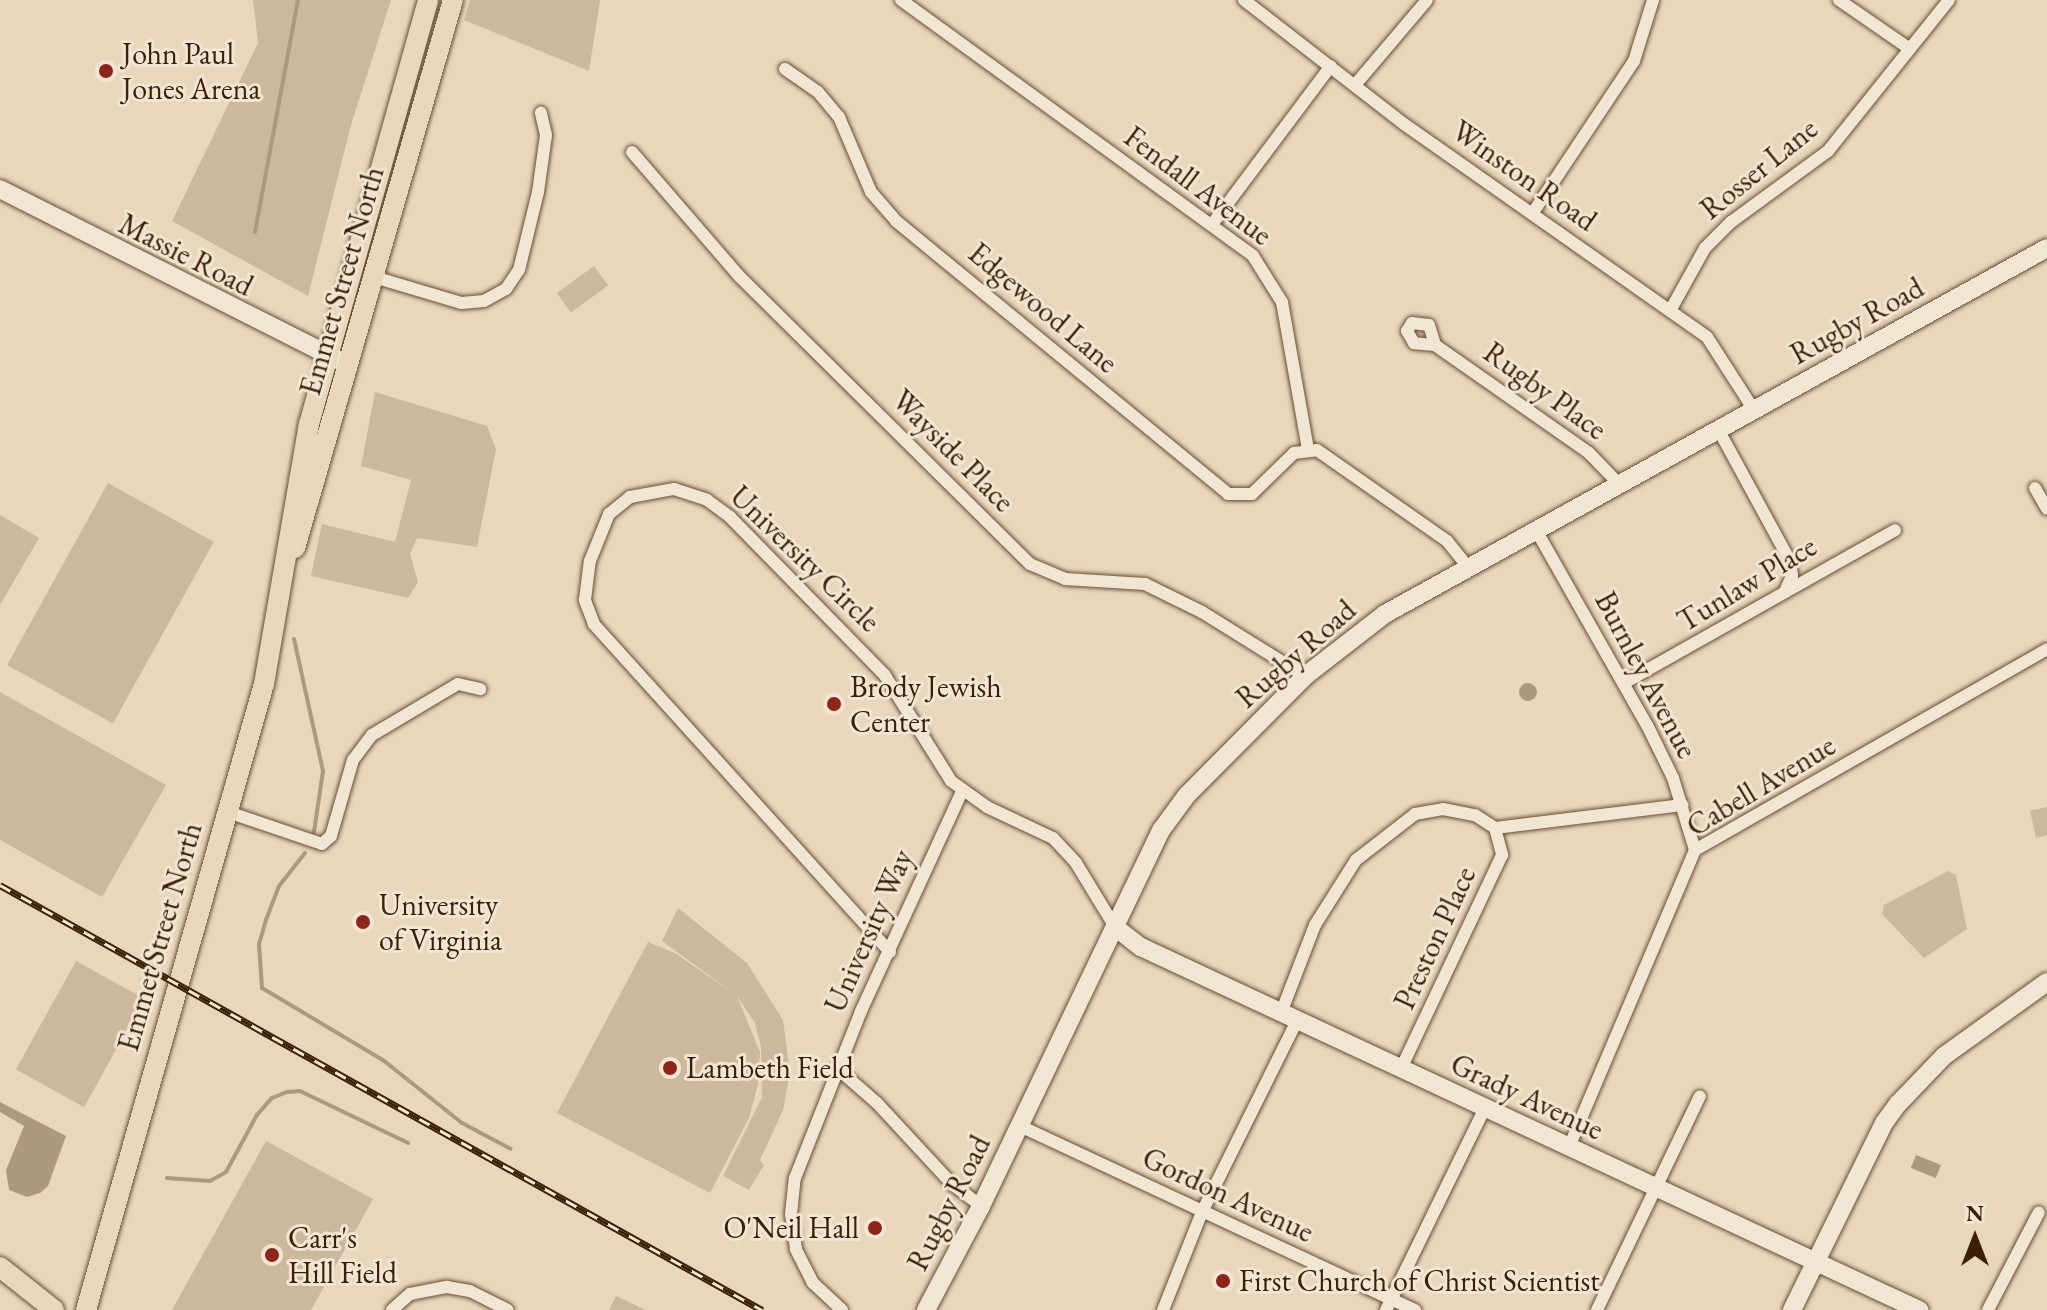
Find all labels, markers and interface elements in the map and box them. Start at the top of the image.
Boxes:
place label: John Paul Jones Arena [122,36,261,106]
marker: John Paul Jones Arena [97,62,115,80]
street label: Rosser Lane [1693,111,1825,227]
street label: Winston Road [1445,113,1603,239]
street label: Fendall Avenue [1117,119,1279,253]
street label: Emmet Street North [292,163,392,399]
street label: Massie Road [113,206,259,304]
street label: Edgewood Lane [961,235,1125,381]
street label: Rugby Road [1784,270,1930,372]
street label: Rugby Place [1477,334,1613,448]
street label: Wayside Place [884,382,1022,520]
street label: University Circle [722,478,888,640]
street label: Tunlaw Place [1671,528,1823,640]
street label: Burnley Avenue [1587,586,1705,764]
street label: Rugby Road [1229,592,1363,716]
place label: Brody Jewish Center [850,669,1002,740]
marker: Brody Jewish Center [825,695,843,713]
street label: Cabell Avenue [1680,728,1842,844]
street label: Emmet Street North [110,819,210,1055]
street label: University Way [817,844,921,1018]
street label: Preston Place [1386,861,1484,1015]
place label: University of Virginia [379,887,502,958]
marker: University of Virginia [354,913,372,931]
street label: Grady Avenue [1445,1046,1609,1148]
place label: Lambeth Field [686,1050,854,1086]
marker: Lambeth Field [661,1059,679,1077]
street label: Rugby Road [900,1129,998,1277]
street label: Gordon Avenue [1137,1140,1319,1250]
north arrow [1935,1198,2015,1278]
text: N [1966,1199,1984,1228]
place label: O'Neil Hall [723,1210,859,1246]
marker: O'Neil Hall [866,1219,884,1237]
place label: Carr's Hill Field [288,1220,397,1290]
marker: Carr's Hill Field [263,1246,281,1264]
place label: First Church of Christ Scientist [1239,1263,1600,1299]
marker: First Church of Christ Scientist [1214,1272,1232,1290]

